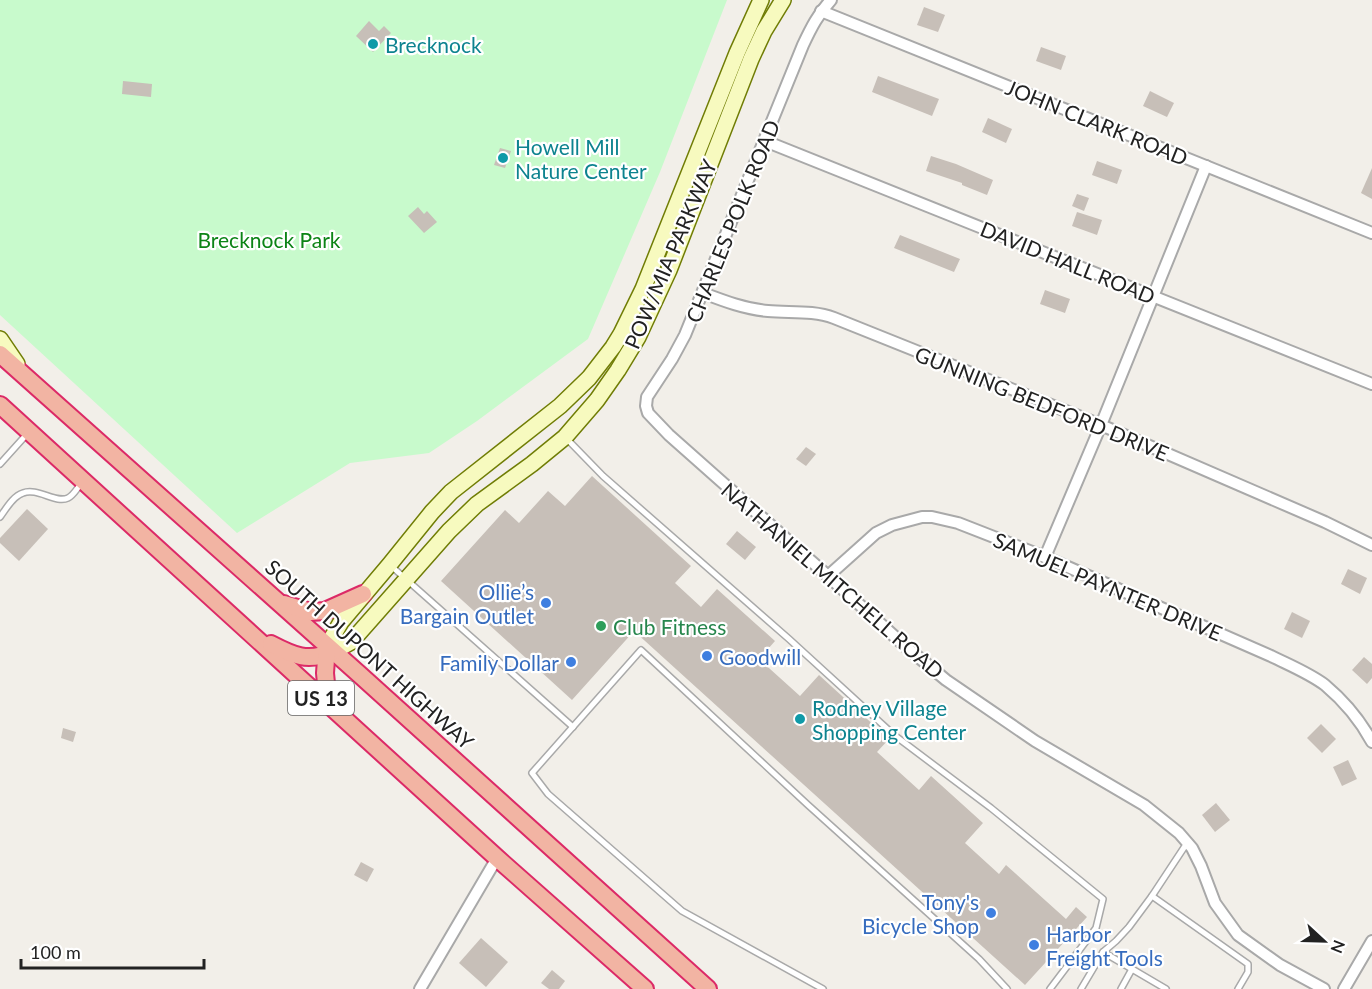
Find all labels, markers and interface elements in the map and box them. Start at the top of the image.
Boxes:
place label: Brecknock [385,32,482,57]
marker: Brecknock [366,37,380,51]
street label: JOHN CLARK ROAD [1002,74,1192,170]
street label: CHARLES POLK ROAD [680,116,784,326]
place label: Howell Mill Nature Center [515,134,647,183]
marker: Howell Mill Nature Center [496,151,510,165]
street label: POW/MIA PARKWAY [619,155,722,352]
street label: DAVID HALL ROAD [977,216,1159,308]
park label: Brecknock Park [197,227,341,252]
street label: GUNNING BEDFORD DRIVE [911,341,1173,465]
street label: NATHANIEL MITCHELL ROAD [717,477,949,683]
street label: SAMUEL PAYNTER DRIVE [990,526,1226,646]
street label: SOUTH DUPONT HIGHWAY [261,554,480,755]
place label: Ollie’s Bargain Outlet [400,579,534,628]
marker: Ollie’s Bargain Outlet [539,596,553,610]
place label: Club Fitness [613,614,726,639]
marker: Club Fitness [594,619,608,633]
place label: Goodwill [719,644,801,669]
marker: Goodwill [700,649,714,663]
place label: Family Dollar [440,650,559,675]
marker: Family Dollar [564,655,578,669]
road number: US 13 [288,681,354,715]
place label: Rodney Village Shopping Center [812,695,966,744]
marker: Rodney Village Shopping Center [793,712,807,726]
place label: Tony's Bicycle Shop [862,889,979,938]
marker: Tony's Bicycle Shop [984,906,998,920]
north arrow [1294,911,1354,971]
place label: Harbor Freight Tools [1046,921,1163,970]
scale bar [21,932,204,970]
marker: Harbor Freight Tools [1027,938,1041,952]
text: N [1327,938,1349,956]
text: 100 m [30,941,81,963]

